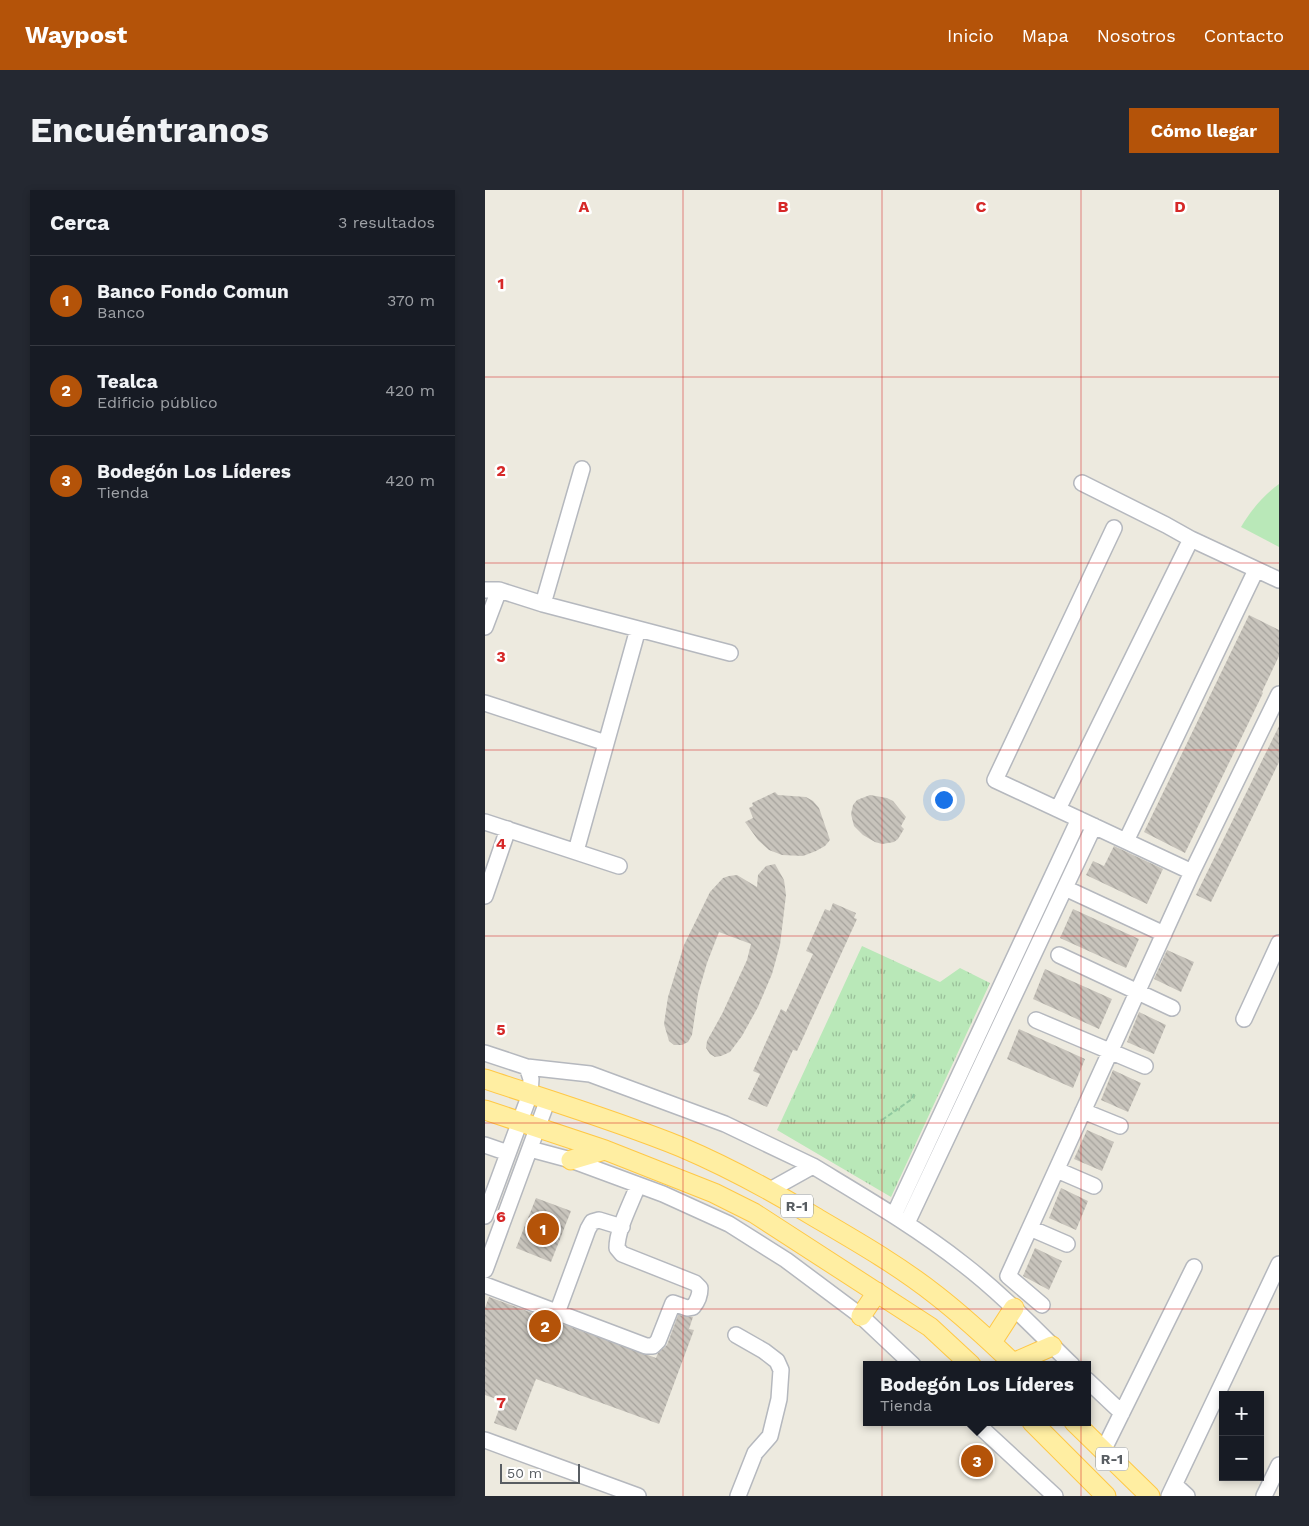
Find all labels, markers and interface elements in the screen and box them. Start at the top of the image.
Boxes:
text: Waypost [25,21,127,49]
text: Inicio [947,25,994,46]
text: Mapa [1022,25,1069,46]
text: Nosotros [1097,25,1176,46]
text: Contacto [1204,25,1284,46]
button: Cómo llegar [1129,108,1279,153]
text: Encuéntranos [30,109,269,151]
text: A [579,197,590,216]
text: B [778,197,789,216]
text: C [976,197,987,216]
text: D [1174,197,1186,216]
text: Cerca [50,210,109,235]
text: 3 resultados [338,213,435,232]
text: 1 [498,274,504,293]
text: Banco Fondo Comun [97,280,289,303]
text: 1 [63,291,69,310]
text: 370 m [387,291,435,310]
text: Banco [97,303,145,322]
text: Tealca [97,370,158,393]
text: 2 [61,381,71,400]
text: 420 m [385,381,435,400]
text: Edificio público [97,393,218,412]
text: Bodegón Los Líderes [97,460,291,483]
text: 2 [496,461,506,480]
text: 3 [61,471,71,490]
text: 420 m [385,471,435,490]
text: Tienda [97,483,149,502]
text: 3 [496,647,506,666]
your location [931,787,957,813]
text: 4 [496,834,506,853]
text: 5 [496,1020,506,1039]
road number: R-1 [781,1194,813,1218]
text: 6 [496,1207,506,1226]
pin: 1 [527,1210,559,1248]
pin: 2 [529,1307,561,1345]
popup [863,1361,1091,1426]
text: Bodegón Los Líderes [880,1373,1074,1396]
map controls [1219,1391,1264,1481]
button: + [1219,1391,1264,1436]
text: 7 [496,1393,506,1412]
text: Tienda [880,1396,932,1415]
button: − [1219,1436,1264,1481]
pin: 3 [961,1442,993,1480]
road number: R-1 [1096,1448,1128,1470]
scale bar [500,1461,580,1484]
text: 50 m [507,1465,542,1481]

